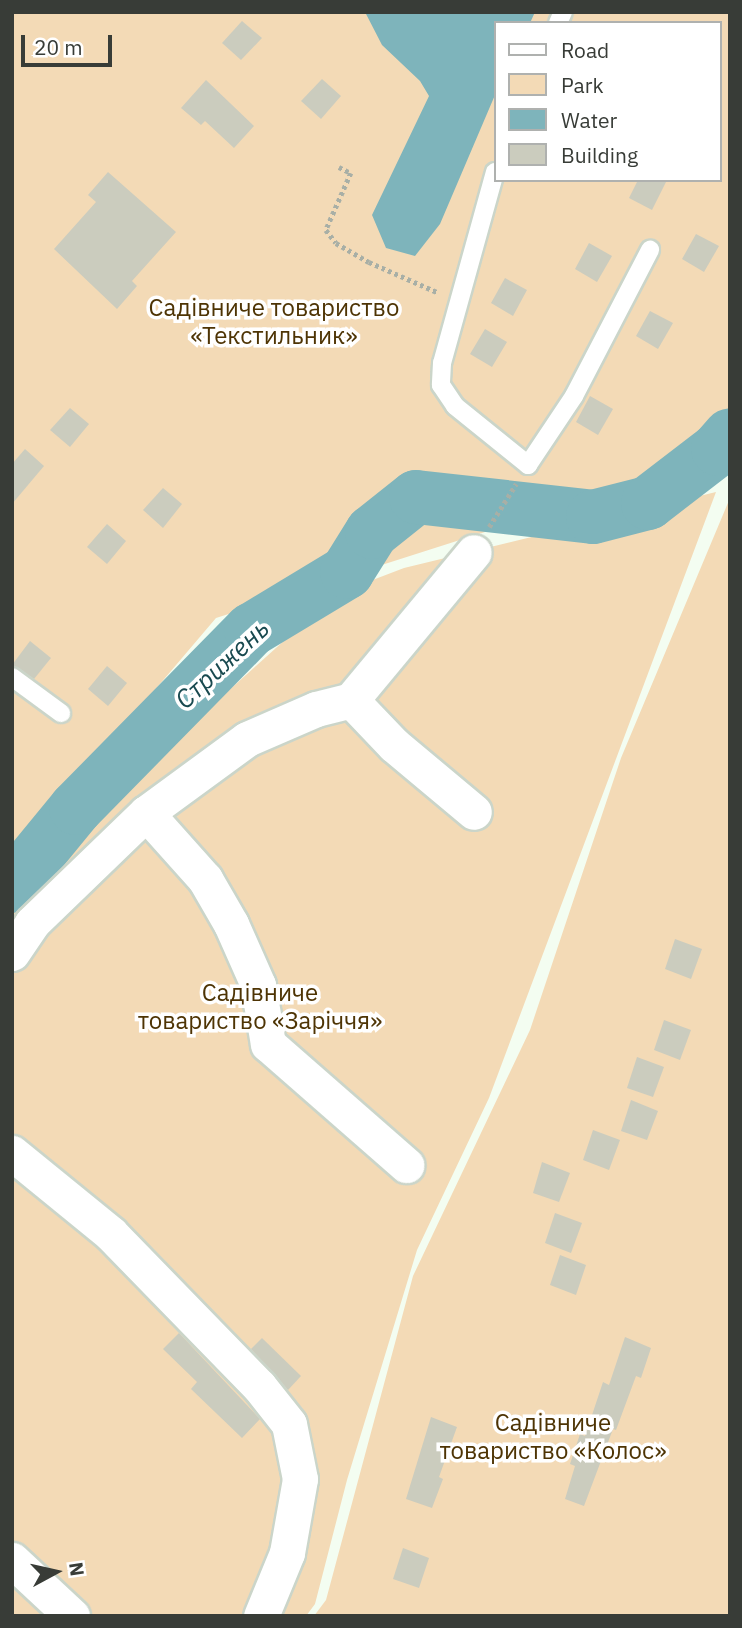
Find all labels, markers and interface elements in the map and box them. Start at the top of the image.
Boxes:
scale bar [24,21,116,65]
legend [494,21,721,182]
text: 20 m [34,33,83,61]
text: Road [561,36,609,64]
text: Park [561,71,604,99]
text: Water [561,106,617,134]
text: Building [561,141,638,169]
park label: Садівниче товариство «Текстильник» [149,294,399,350]
water label: Стрижень [169,613,275,715]
park label: Садівниче товариство «Заріччя» [138,979,382,1035]
park label: Садівниче товариство «Колос» [440,1409,666,1465]
north arrow [21,1537,91,1607]
text: N [64,1561,90,1578]

